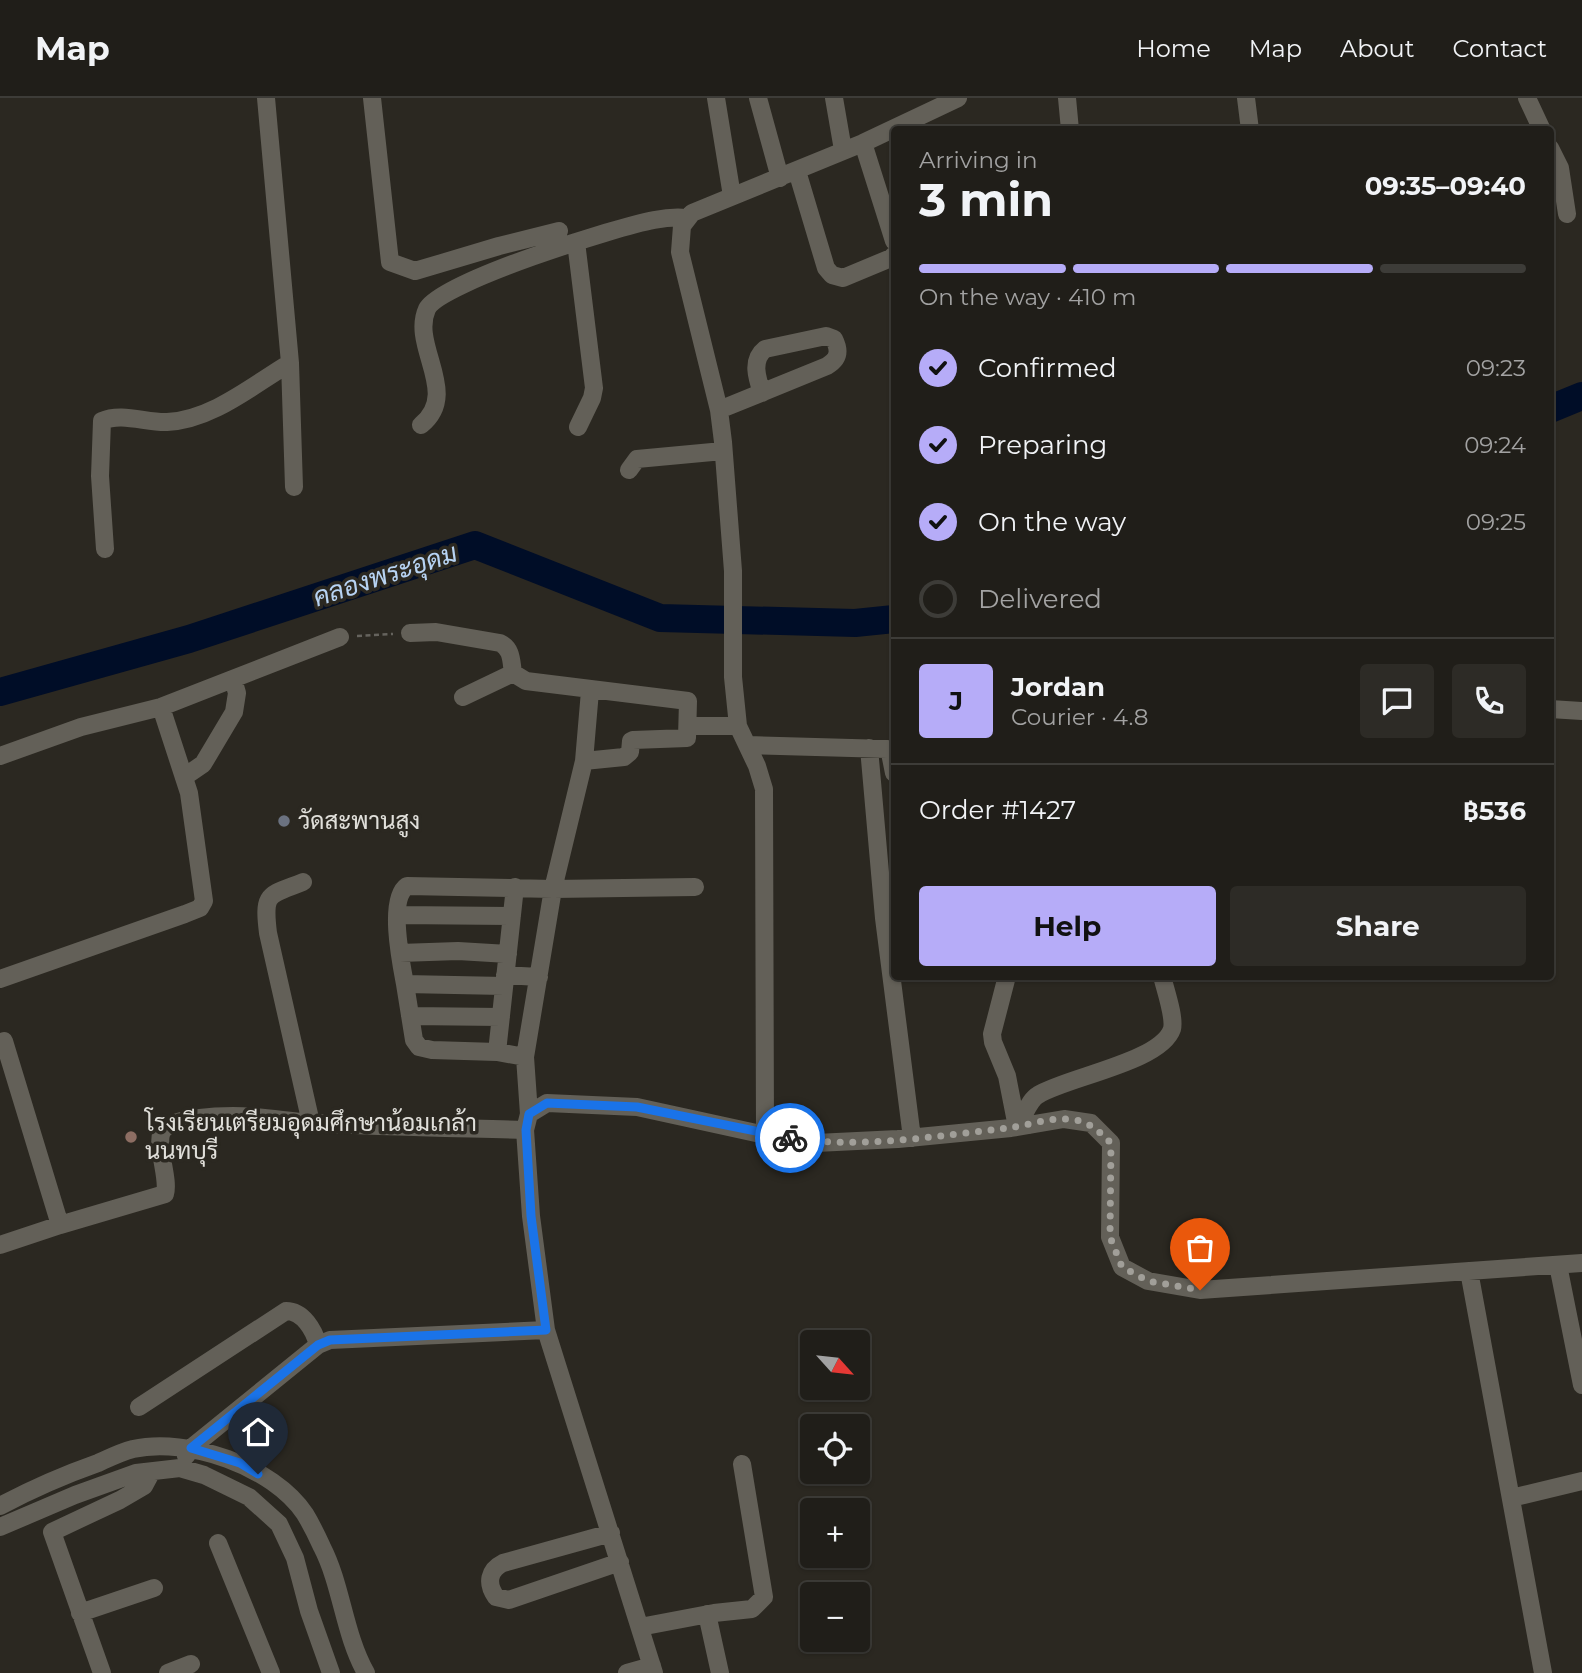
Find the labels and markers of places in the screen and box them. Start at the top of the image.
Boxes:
place label: วัดสะพานสูง [298,806,420,838]
marker: วัดสะพานสูง [276,813,292,829]
place label: โรงเรียนเตรียมอุดมศึกษาน้อมเกล้า นนทบุรี [143,1107,477,1167]
marker: โรงเรียนเตรียมอุดมศึกษาน้อมเกล้า นนทบุรี [123,1129,139,1145]
pin [1170,1218,1230,1290]
pin [228,1402,288,1474]

